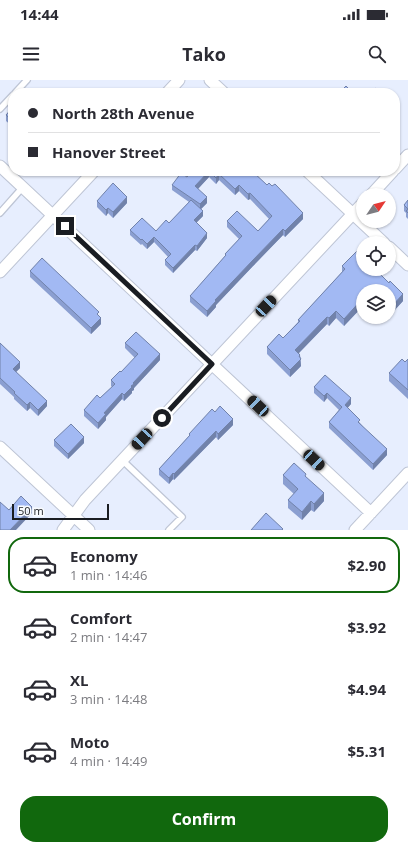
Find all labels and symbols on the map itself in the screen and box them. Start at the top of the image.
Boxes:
north arrow [356,188,396,228]
route end [56,217,74,235]
car [253,293,279,319]
car [245,393,271,419]
route start [153,409,171,427]
car [129,426,155,452]
car [301,447,327,473]
scale bar [12,502,109,521]

